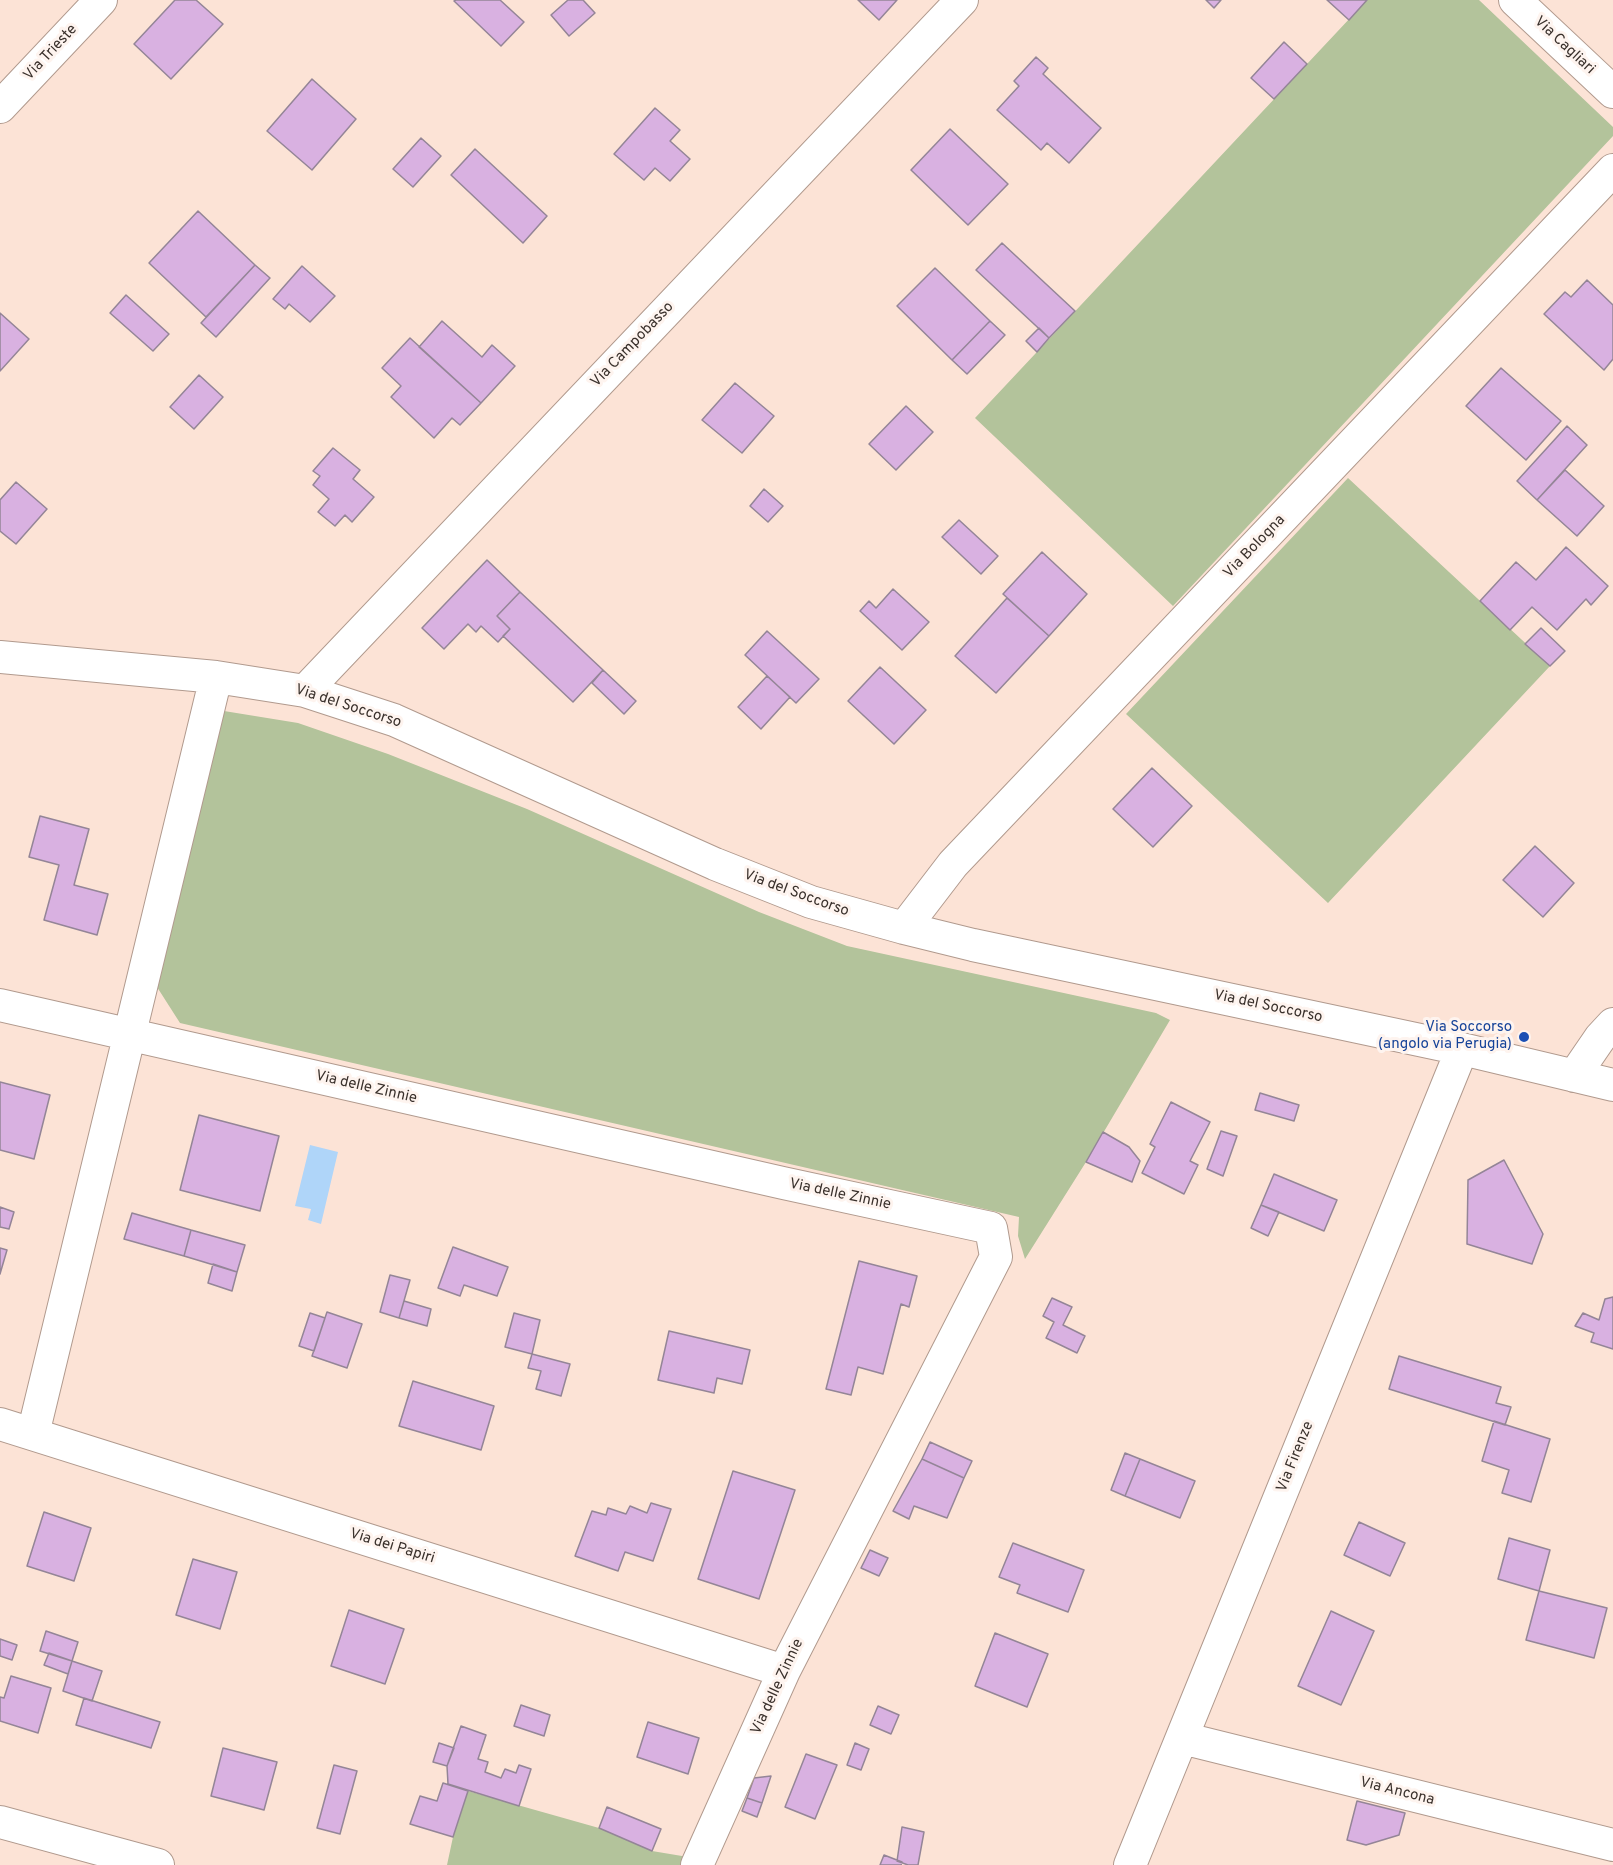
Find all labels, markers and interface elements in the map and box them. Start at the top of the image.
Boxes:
street label: Via Cagliari [1530,13,1598,79]
street label: Via Trieste [20,21,82,85]
street label: Via Campobasso [588,299,678,391]
street label: Via Bologna [1220,512,1290,582]
street label: Via del Soccorso [293,681,403,733]
street label: Via del Soccorso [741,867,851,921]
street label: Via del Soccorso [1212,987,1324,1027]
place label: Via Soccorso (angolo via Perugia) [1378,1019,1512,1054]
marker: Via Soccorso (angolo via Perugia) [1517,1030,1531,1044]
street label: Via delle Zinnie [314,1068,418,1108]
street label: Via delle Zinnie [788,1175,892,1215]
street label: Via Firenze [1274,1419,1318,1495]
street label: Via dei Papiri [347,1526,437,1568]
street label: Via delle Zinnie [748,1636,808,1738]
street label: Via Ancona [1358,1774,1436,1810]

